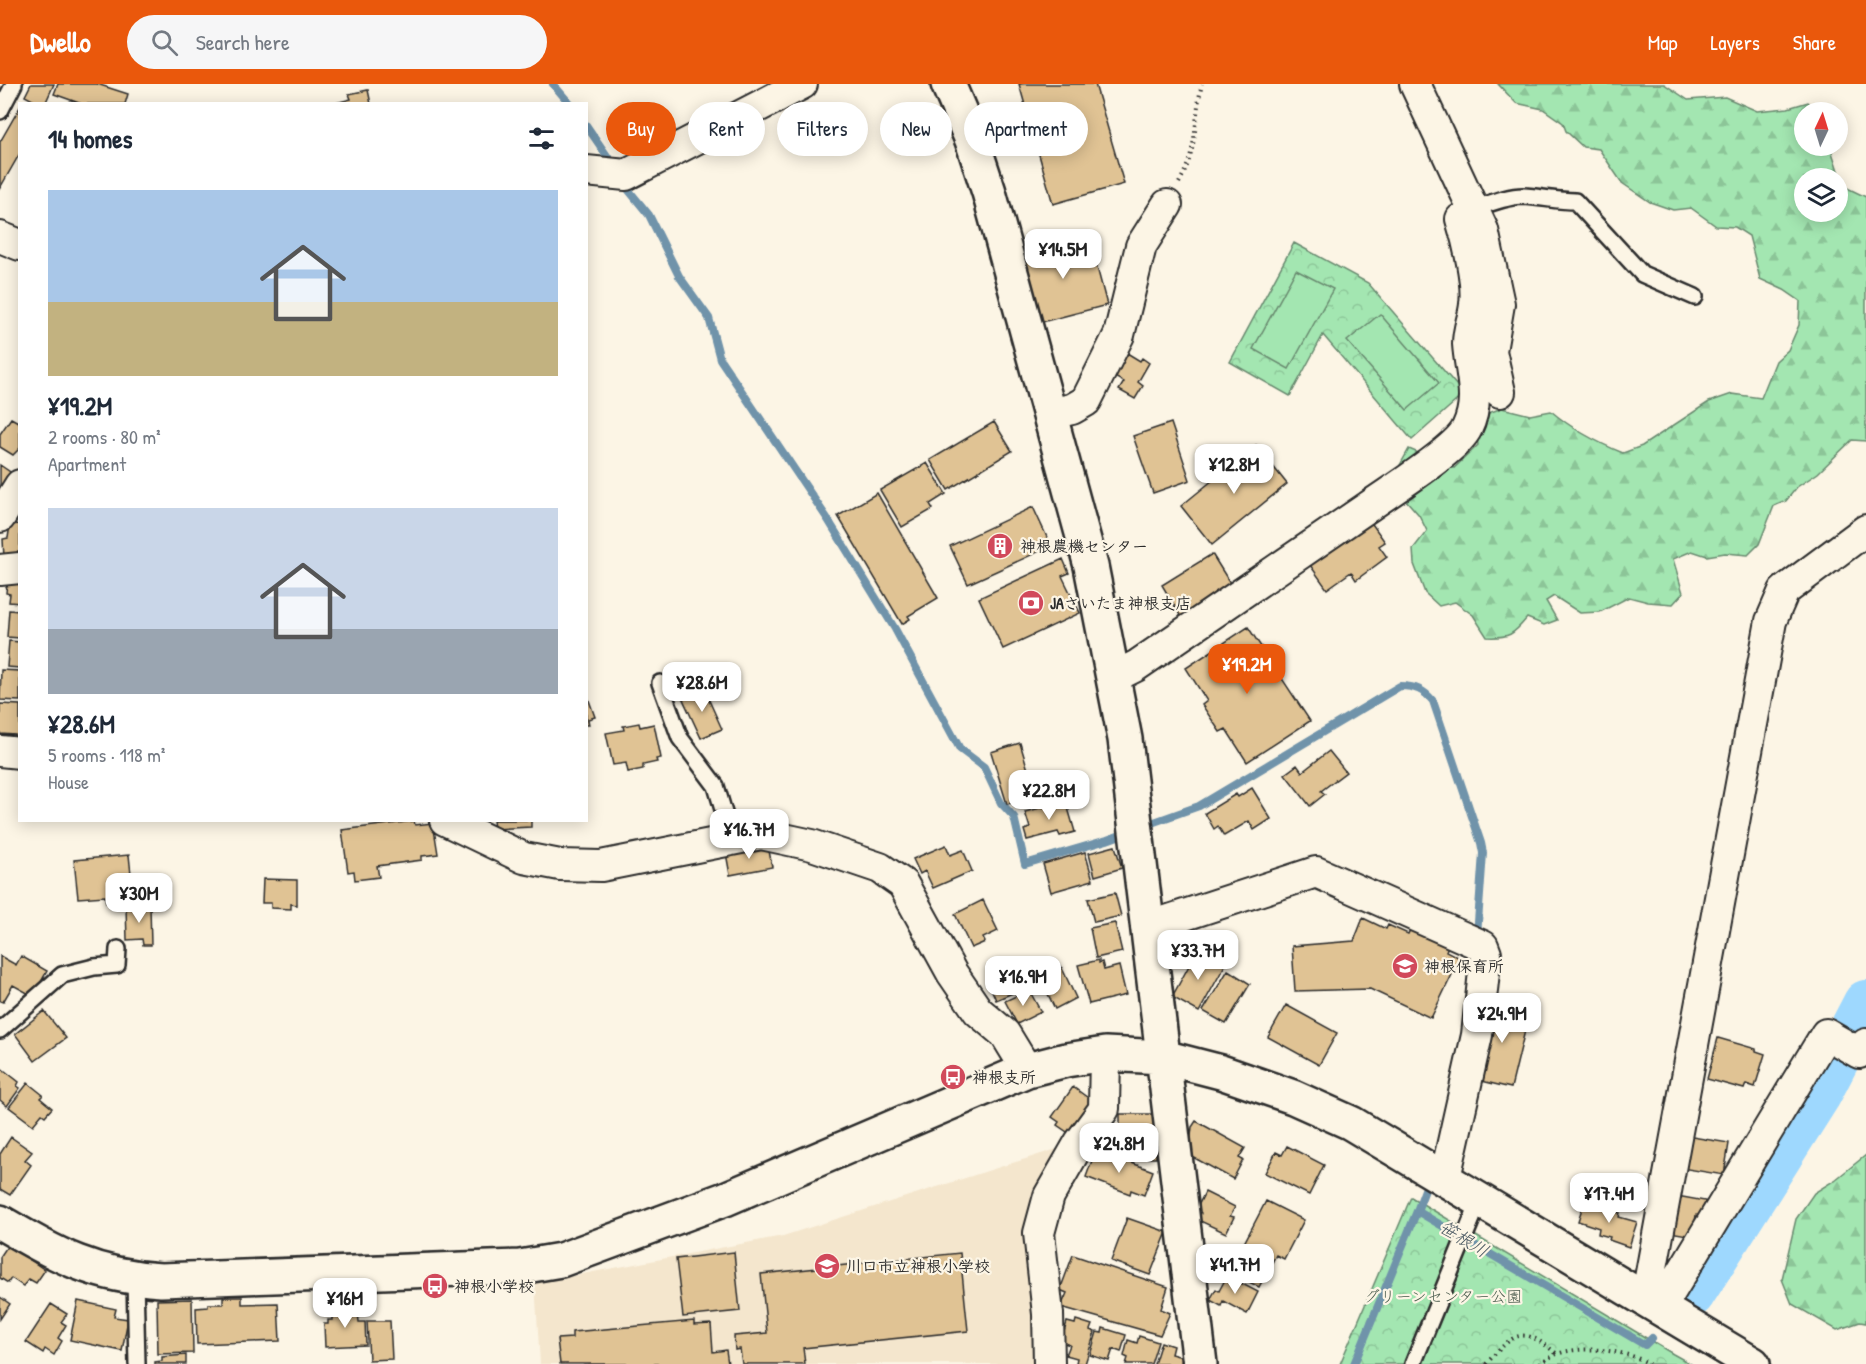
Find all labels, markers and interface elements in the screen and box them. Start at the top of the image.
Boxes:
search box [127,15,547,69]
text: Dwello [30,23,91,61]
icon: search [148,26,181,59]
text: Search here [196,27,290,57]
text: Map [1648,28,1677,57]
text: Layers [1710,28,1760,57]
text: Share [1793,28,1836,57]
chip: Buy [606,102,676,156]
chip: Rent [688,102,765,156]
chip: Filters [777,102,868,156]
chip: New [880,102,952,156]
chip: Apartment [964,102,1088,156]
north arrow [1794,102,1848,156]
map controls [1794,102,1848,222]
text: 14 homes [48,121,133,156]
icon: filters [525,122,558,155]
button: layers [1794,168,1848,222]
icon: home [249,229,357,337]
pin: ¥14.5M [1014,229,1112,280]
text: ¥14.5M [1039,235,1087,262]
text: ¥19.2M [48,388,112,423]
text: 2 rooms · 80 m² [48,423,161,450]
pin: ¥12.8M [1185,444,1283,495]
text: Apartment [48,450,126,477]
text: ¥12.8M [1209,450,1259,477]
building icon: 神根農機センター [985,531,1015,561]
place label: 神根農機センター [1020,535,1148,557]
icon: home [249,547,357,655]
bank icon: JAさいたま神根支店 [1016,588,1046,618]
place label: JAさいたま神根支店 [1050,592,1191,614]
pin: ¥19.2M [1198,644,1296,695]
text: ¥19.2M [1222,650,1272,677]
pin: ¥28.6M [653,662,751,713]
text: ¥28.6M [676,668,728,695]
text: ¥28.6M [48,706,115,741]
text: 5 rooms · 118 m² [48,741,165,768]
text: House [48,768,89,795]
pin: ¥22.8M [1000,770,1098,821]
text: ¥22.8M [1023,776,1075,803]
pin: ¥16.7M [700,809,798,860]
text: ¥16.7M [724,815,774,842]
pin: ¥30M [103,873,175,924]
text: ¥30M [119,879,159,906]
pin: ¥33.7M [1149,930,1247,981]
text: ¥33.7M [1171,936,1225,963]
school or university icon: 神根保育所 [1390,951,1420,981]
place label: 神根保育所 [1424,955,1504,977]
pin: ¥16.9M [974,956,1072,1007]
text: ¥16.9M [999,962,1047,989]
pin: ¥24.9M [1453,993,1551,1044]
text: ¥24.9M [1477,999,1527,1026]
bus stop icon: 神根支所 [938,1062,968,1092]
place label: 神根支所 [972,1066,1036,1088]
pin: ¥24.8M [1070,1123,1168,1174]
text: ¥24.8M [1094,1129,1144,1156]
pin: ¥17.4M [1560,1173,1658,1224]
text: ¥17.4M [1584,1179,1634,1206]
water label: 笹根川 [1435,1214,1494,1263]
pin: ¥41.7M [1186,1244,1284,1295]
text: ¥41.7M [1210,1250,1260,1277]
school or university icon: 川口市立神根小学校 [812,1251,842,1281]
place label: 川口市立神根小学校 [846,1255,990,1277]
bus stop icon: 神根小学校 [420,1271,450,1301]
place label: 神根小学校 [454,1275,534,1297]
pin: ¥16M [309,1278,381,1329]
text: ¥16M [327,1284,363,1311]
park label: グリーンセンター公園 [1364,1285,1522,1307]

